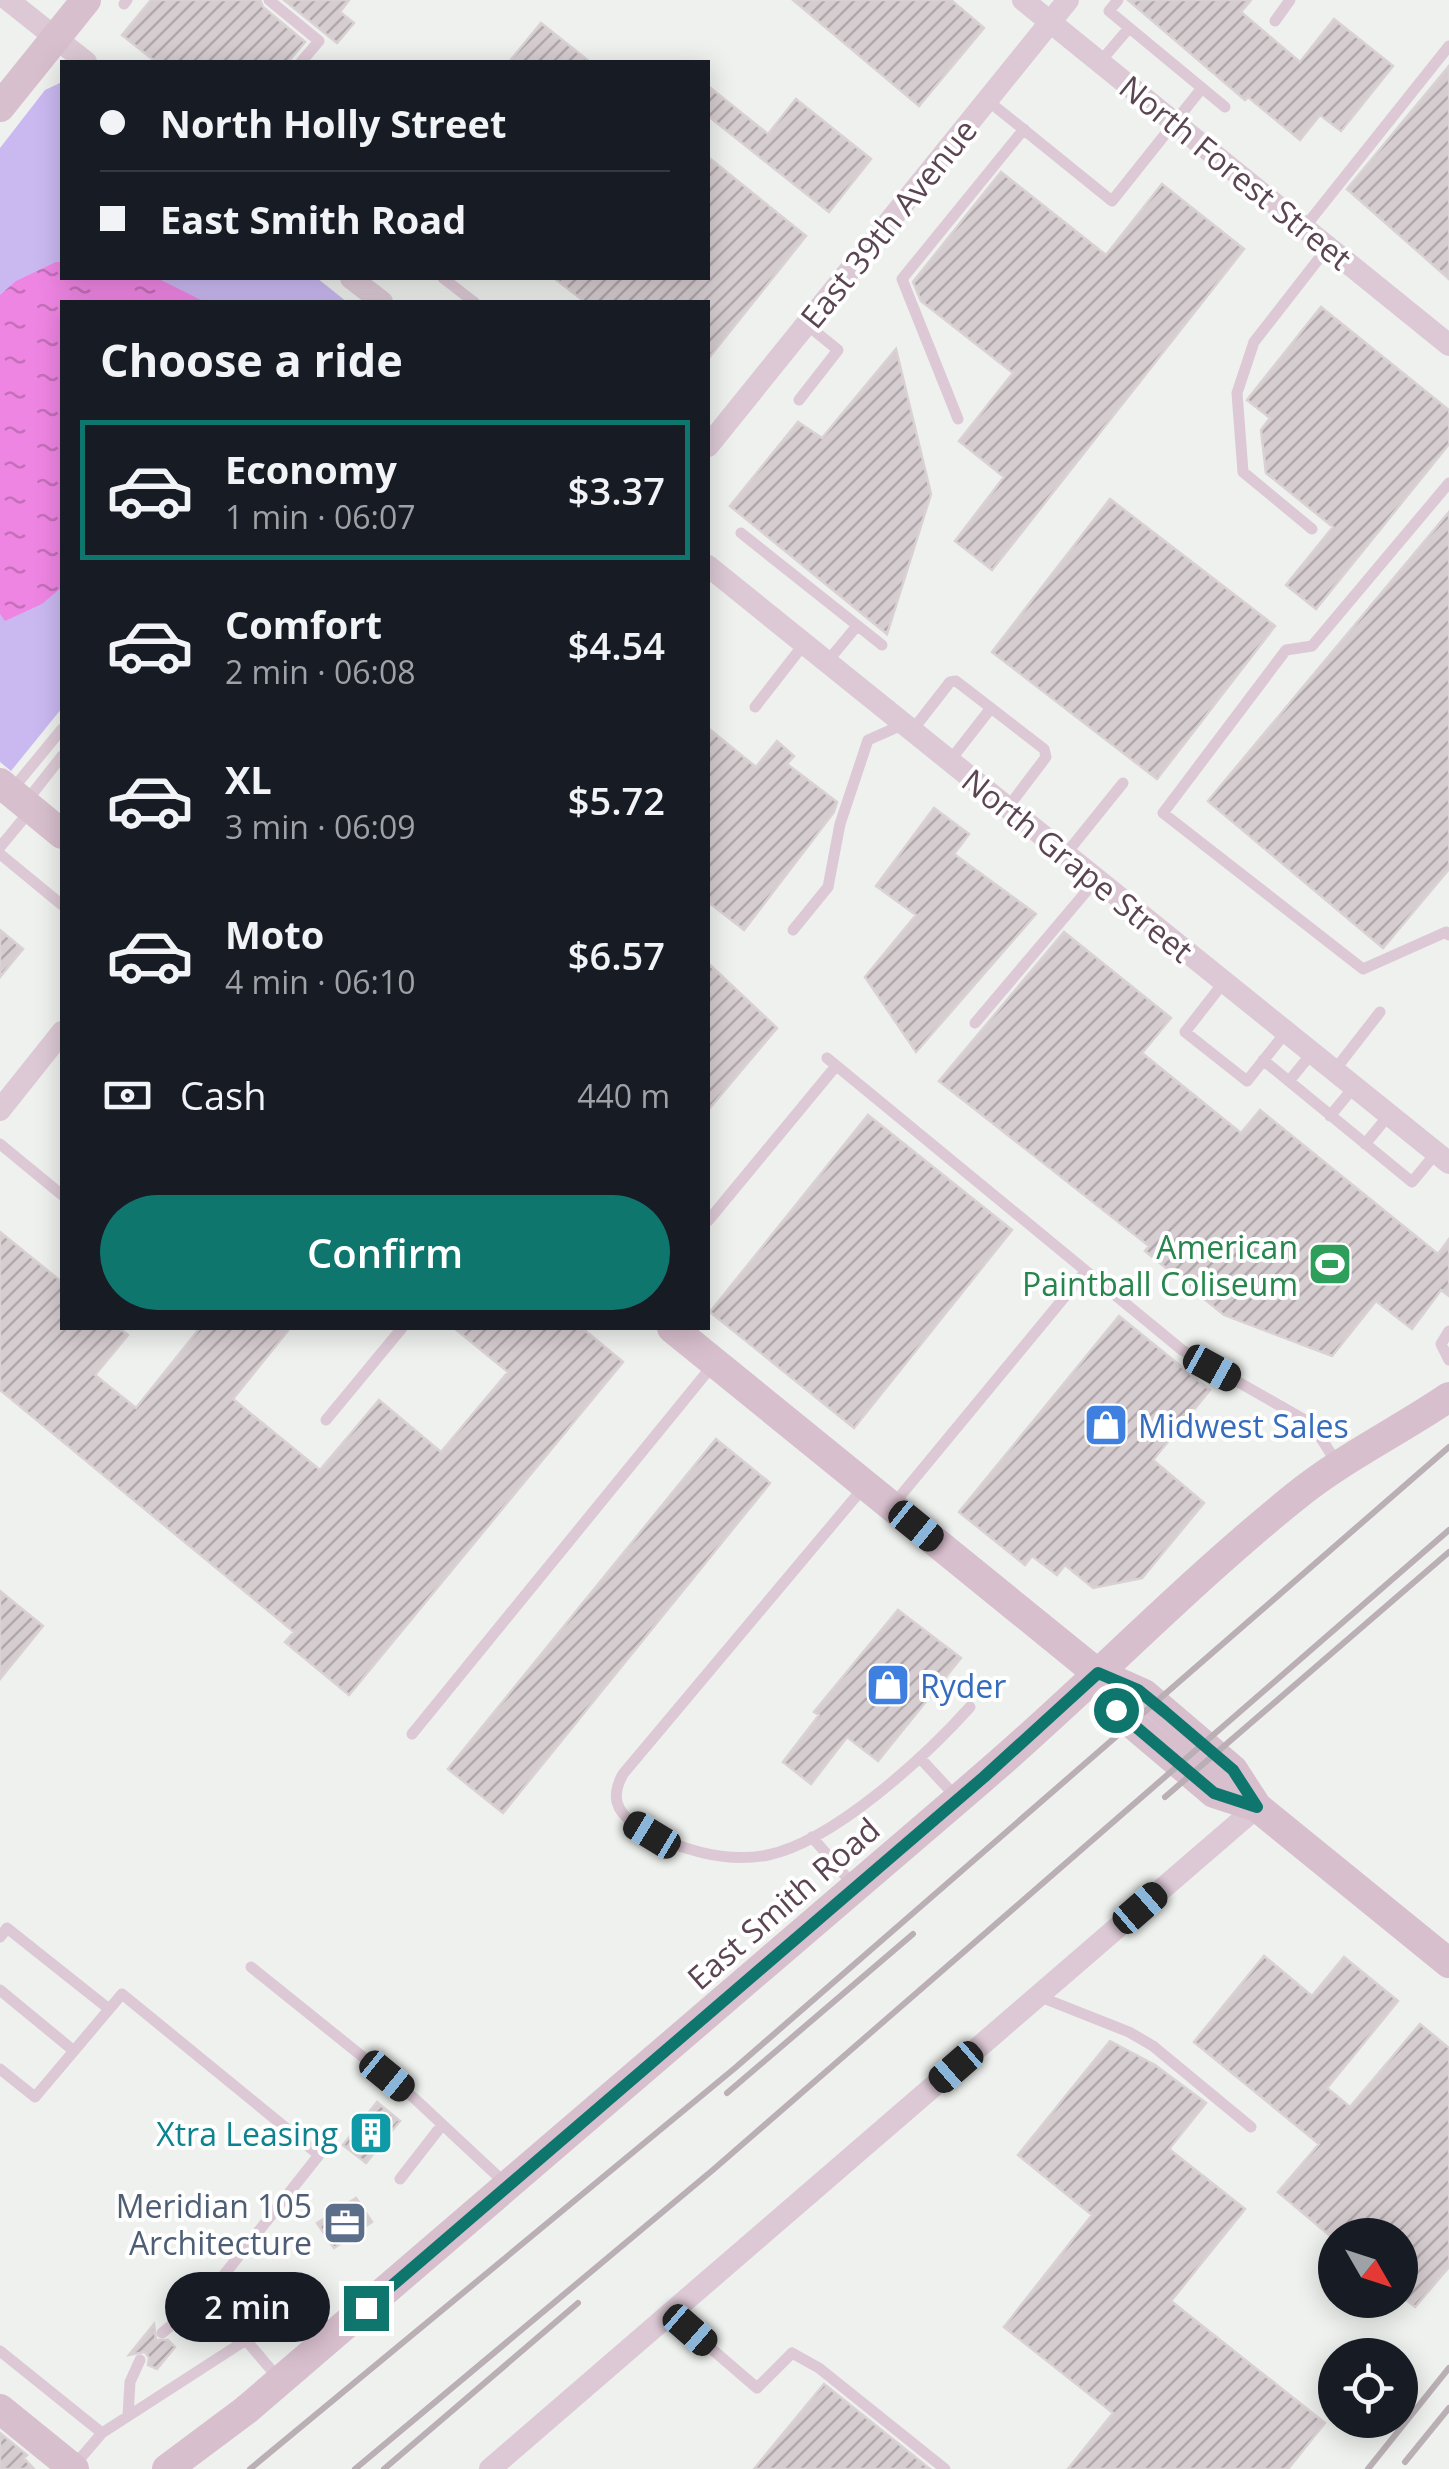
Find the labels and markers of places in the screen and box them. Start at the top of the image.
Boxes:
place label: American Paintball Coliseum [1022,1225,1298,1305]
sports icon: American Paintball Coliseum [1307,1241,1353,1287]
shop icon: Midwest Sales [1083,1402,1129,1448]
place label: Midwest Sales [1138,1404,1349,1447]
shop icon: Ryder [865,1662,911,1708]
place label: Ryder [920,1664,1006,1707]
building icon: Xtra Leasing [348,2110,394,2156]
place label: Xtra Leasing [156,2112,338,2155]
place label: Meridian 105 Architecture [116,2184,312,2264]
office icon: Meridian 105 Architecture [322,2200,368,2246]

